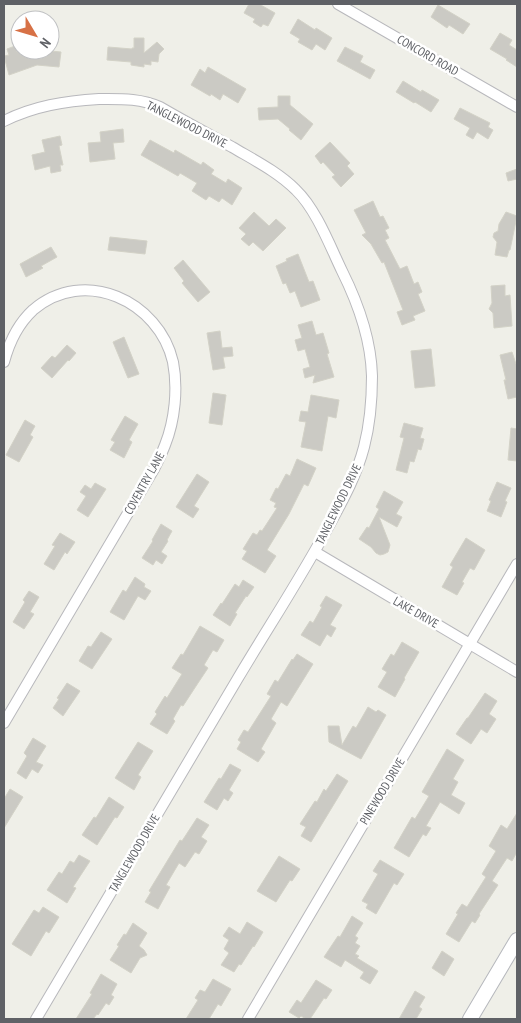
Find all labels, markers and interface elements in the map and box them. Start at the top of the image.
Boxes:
north arrow [10,10,60,60]
street label: CONCORD ROAD [395,31,461,79]
text: N [36,34,55,52]
street label: TANGLEWOOD DRIVE [144,97,230,151]
street label: COVENTRY LANE [121,449,167,517]
street label: TANGLEWOOD DRIVE [312,461,364,547]
street label: LAKE DRIVE [391,593,441,631]
street label: PINEWOOD DRIVE [356,755,408,827]
street label: TANGLEWOOD DRIVE [105,811,163,895]

